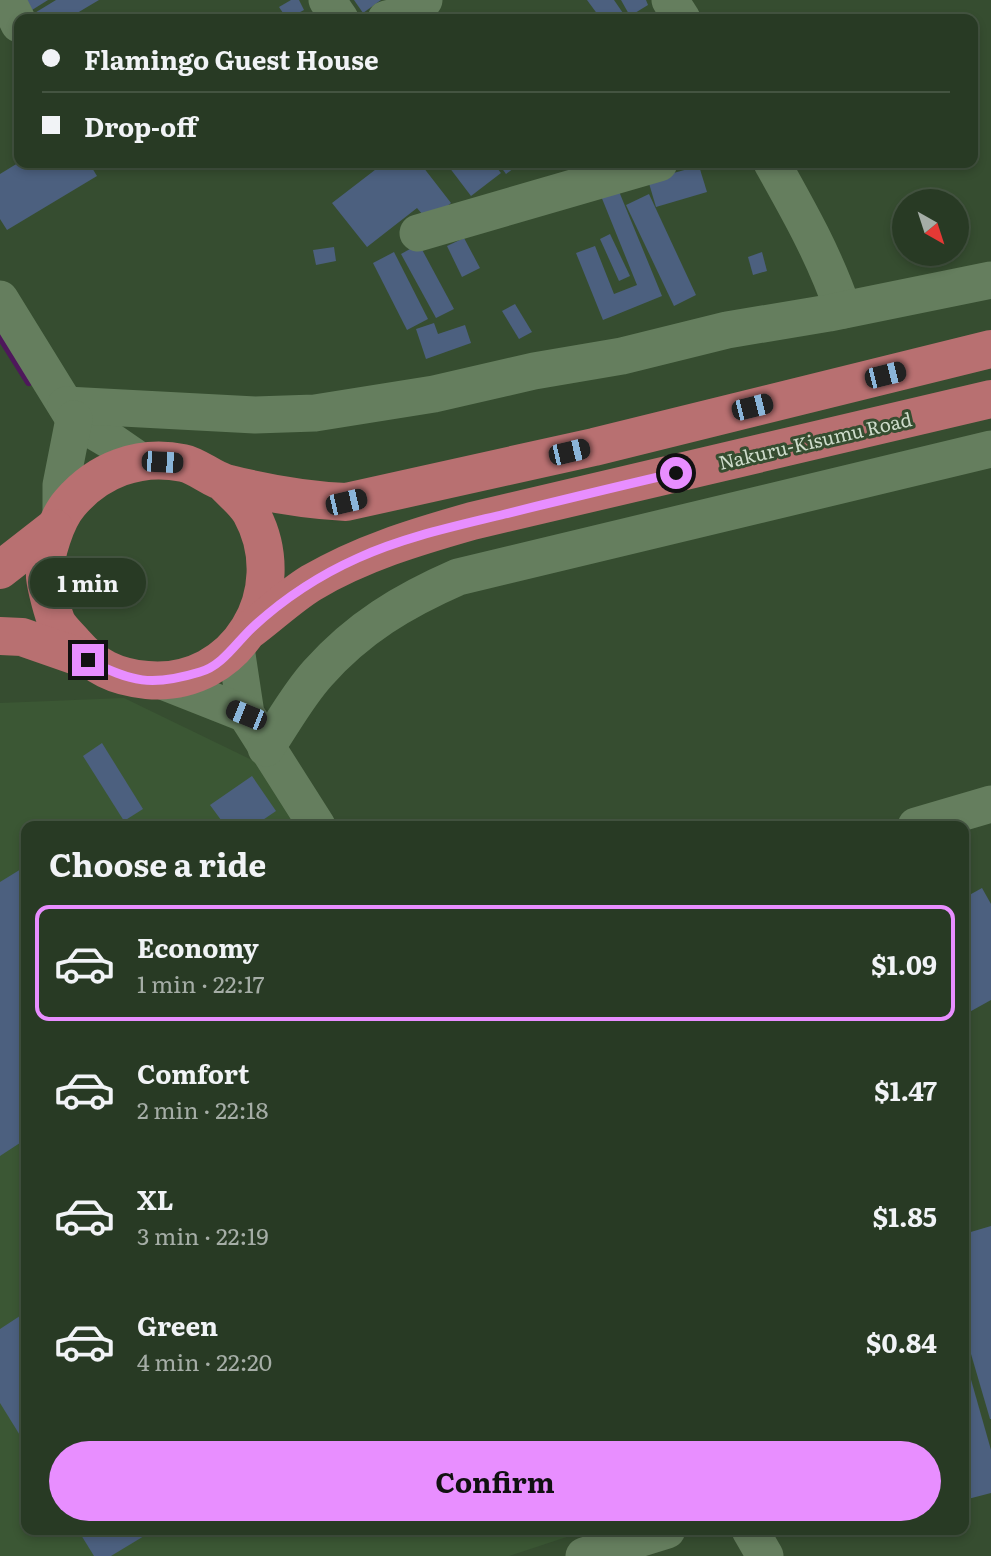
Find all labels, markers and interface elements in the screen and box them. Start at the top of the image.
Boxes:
text: Flamingo Guest House [84,39,379,78]
text: Drop-off [84,106,197,145]
north arrow [892,189,970,266]
map controls [892,189,969,266]
car [863,360,908,390]
car [730,392,775,422]
street label: Nakuru-Kisumu Road [716,404,915,476]
car [547,437,592,467]
car [141,450,184,474]
route start [660,457,692,489]
car [324,487,369,517]
callout: 1 min [30,558,146,608]
text: 1 min [57,565,119,599]
route end [72,644,104,676]
car [223,697,270,733]
text: Choose a ride [49,839,266,887]
text: Economy [137,927,259,966]
icon: car [53,932,116,995]
text: $1.09 [871,944,937,983]
text: 1 min · 22:17 [137,966,264,1000]
text: Comfort [137,1053,249,1092]
icon: car [53,1058,116,1121]
text: $1.47 [874,1070,937,1109]
text: 2 min · 22:18 [137,1092,268,1126]
text: XL [137,1179,174,1218]
icon: car [53,1184,116,1247]
text: $1.85 [873,1196,937,1235]
text: 3 min · 22:19 [137,1218,269,1252]
text: Green [137,1305,218,1344]
icon: car [53,1310,116,1373]
text: $0.84 [866,1322,937,1361]
text: 4 min · 22:20 [137,1344,272,1378]
button: Confirm [49,1441,941,1521]

